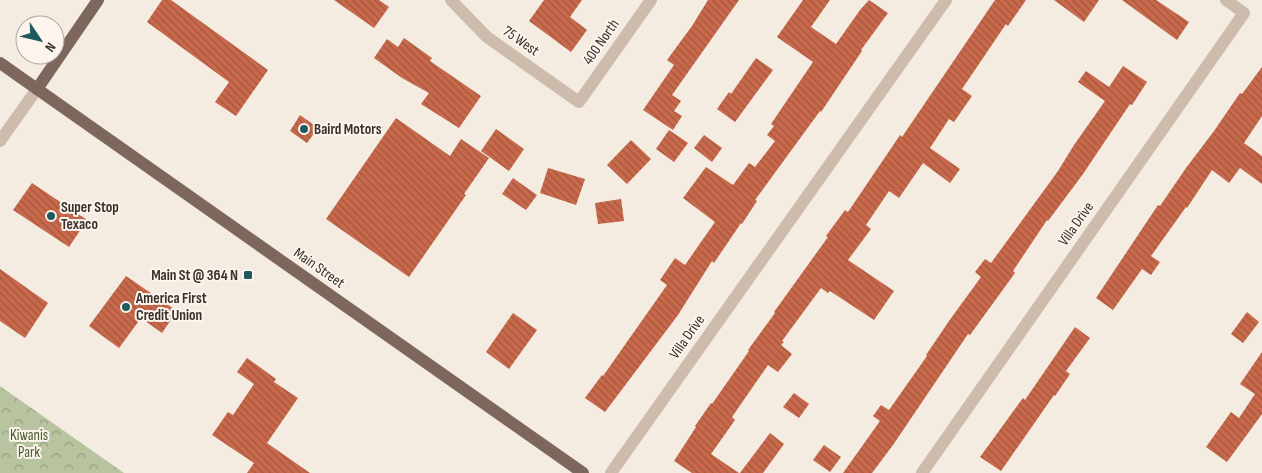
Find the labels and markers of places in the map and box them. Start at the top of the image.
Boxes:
place label: Baird Motors [314,120,382,139]
marker: Baird Motors [298,123,310,135]
place label: Super Stop Texaco [61,198,119,234]
marker: Super Stop Texaco [45,210,57,222]
place label: Main St @ 364 N [151,266,238,285]
marker: Main St @ 364 N [242,269,254,281]
place label: America First Credit Union [135,289,207,325]
marker: America First Credit Union [120,301,132,313]

